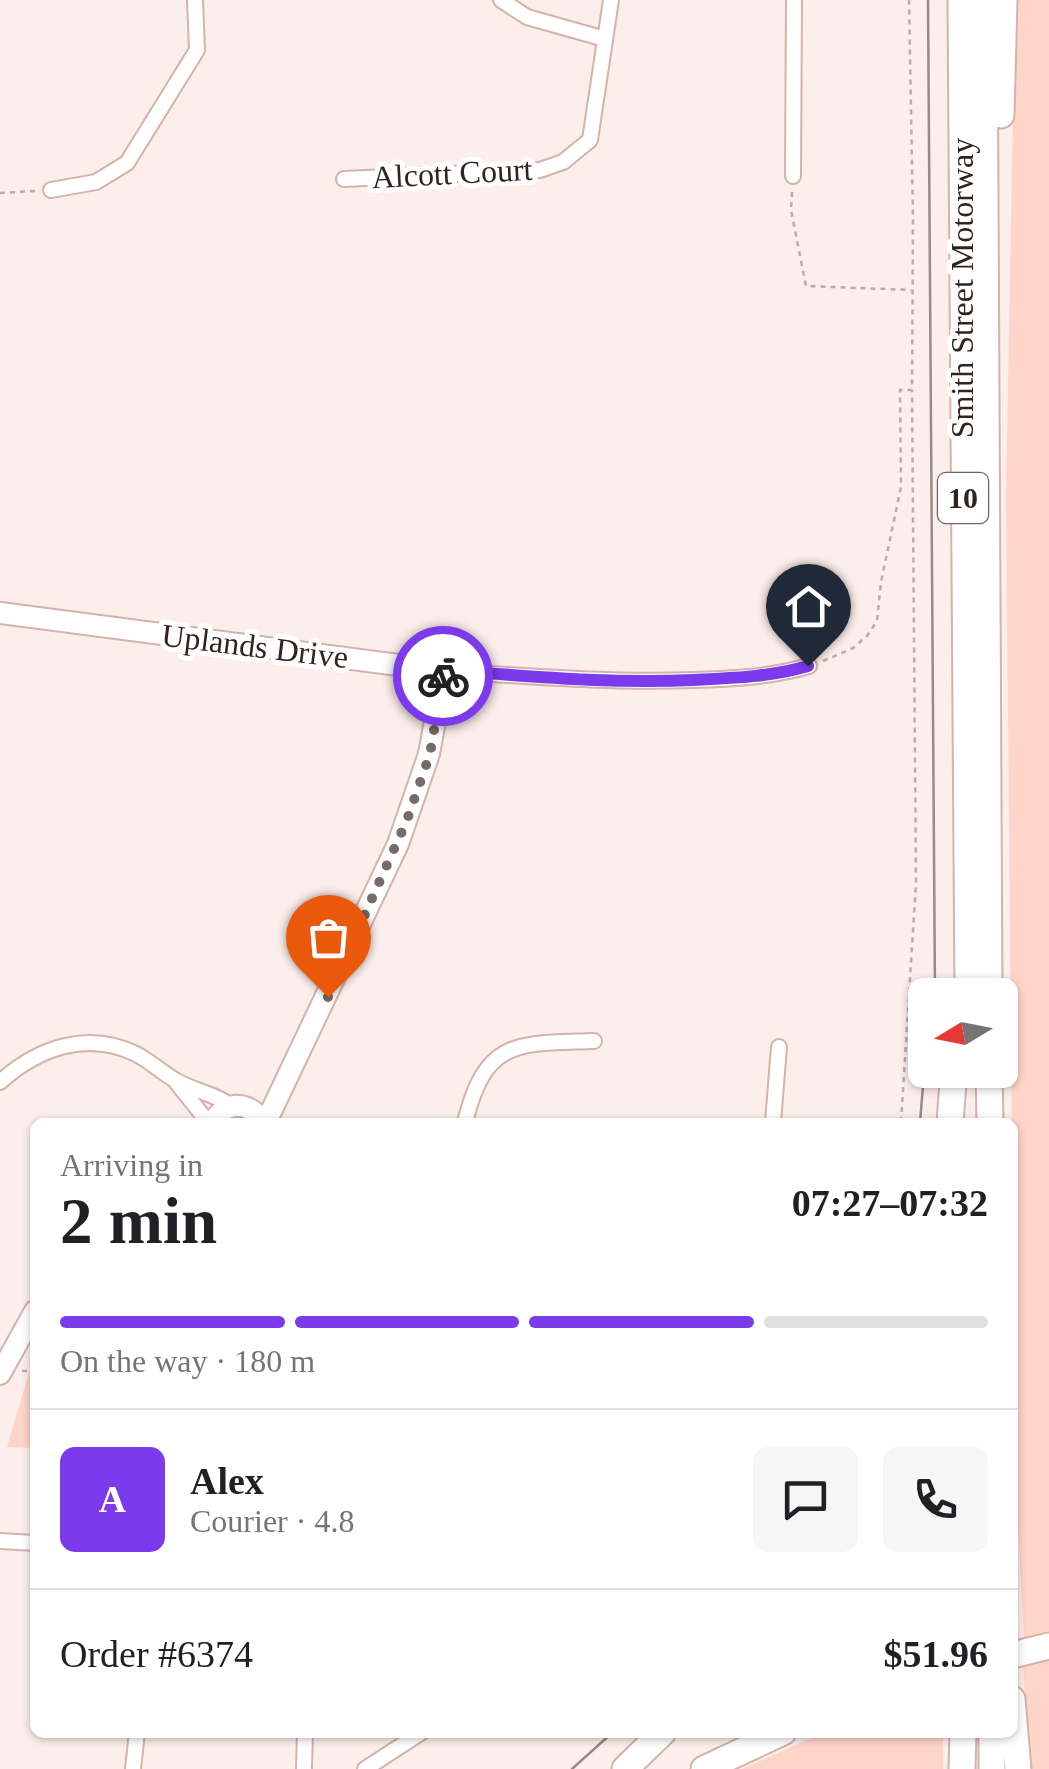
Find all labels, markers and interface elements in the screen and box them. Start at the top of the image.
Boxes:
street label: Smith Street Motorway [944,138,980,438]
street label: Alcott Court [371,151,533,195]
road number: 10 [938,473,988,523]
pin [766,564,851,667]
icon: home [781,579,836,634]
street label: Uplands Drive [160,617,350,675]
courier [393,626,493,726]
icon: bike [416,649,471,704]
pin [286,895,371,998]
icon: bag [301,910,356,965]
north arrow [908,978,1018,1088]
map controls [908,978,1018,1088]
text: Arriving in [60,1147,203,1183]
text: 07:27–07:32 [792,1182,988,1224]
text: 2 min [60,1185,217,1257]
text: On the way · 180 m [60,1343,315,1379]
button: chat [753,1447,858,1552]
button: phone [883,1447,988,1552]
text: Alex [190,1460,264,1502]
text: A [99,1478,126,1520]
text: Courier · 4.8 [190,1503,354,1539]
text: Order #6374 [60,1633,253,1675]
text: $51.96 [884,1633,988,1675]

